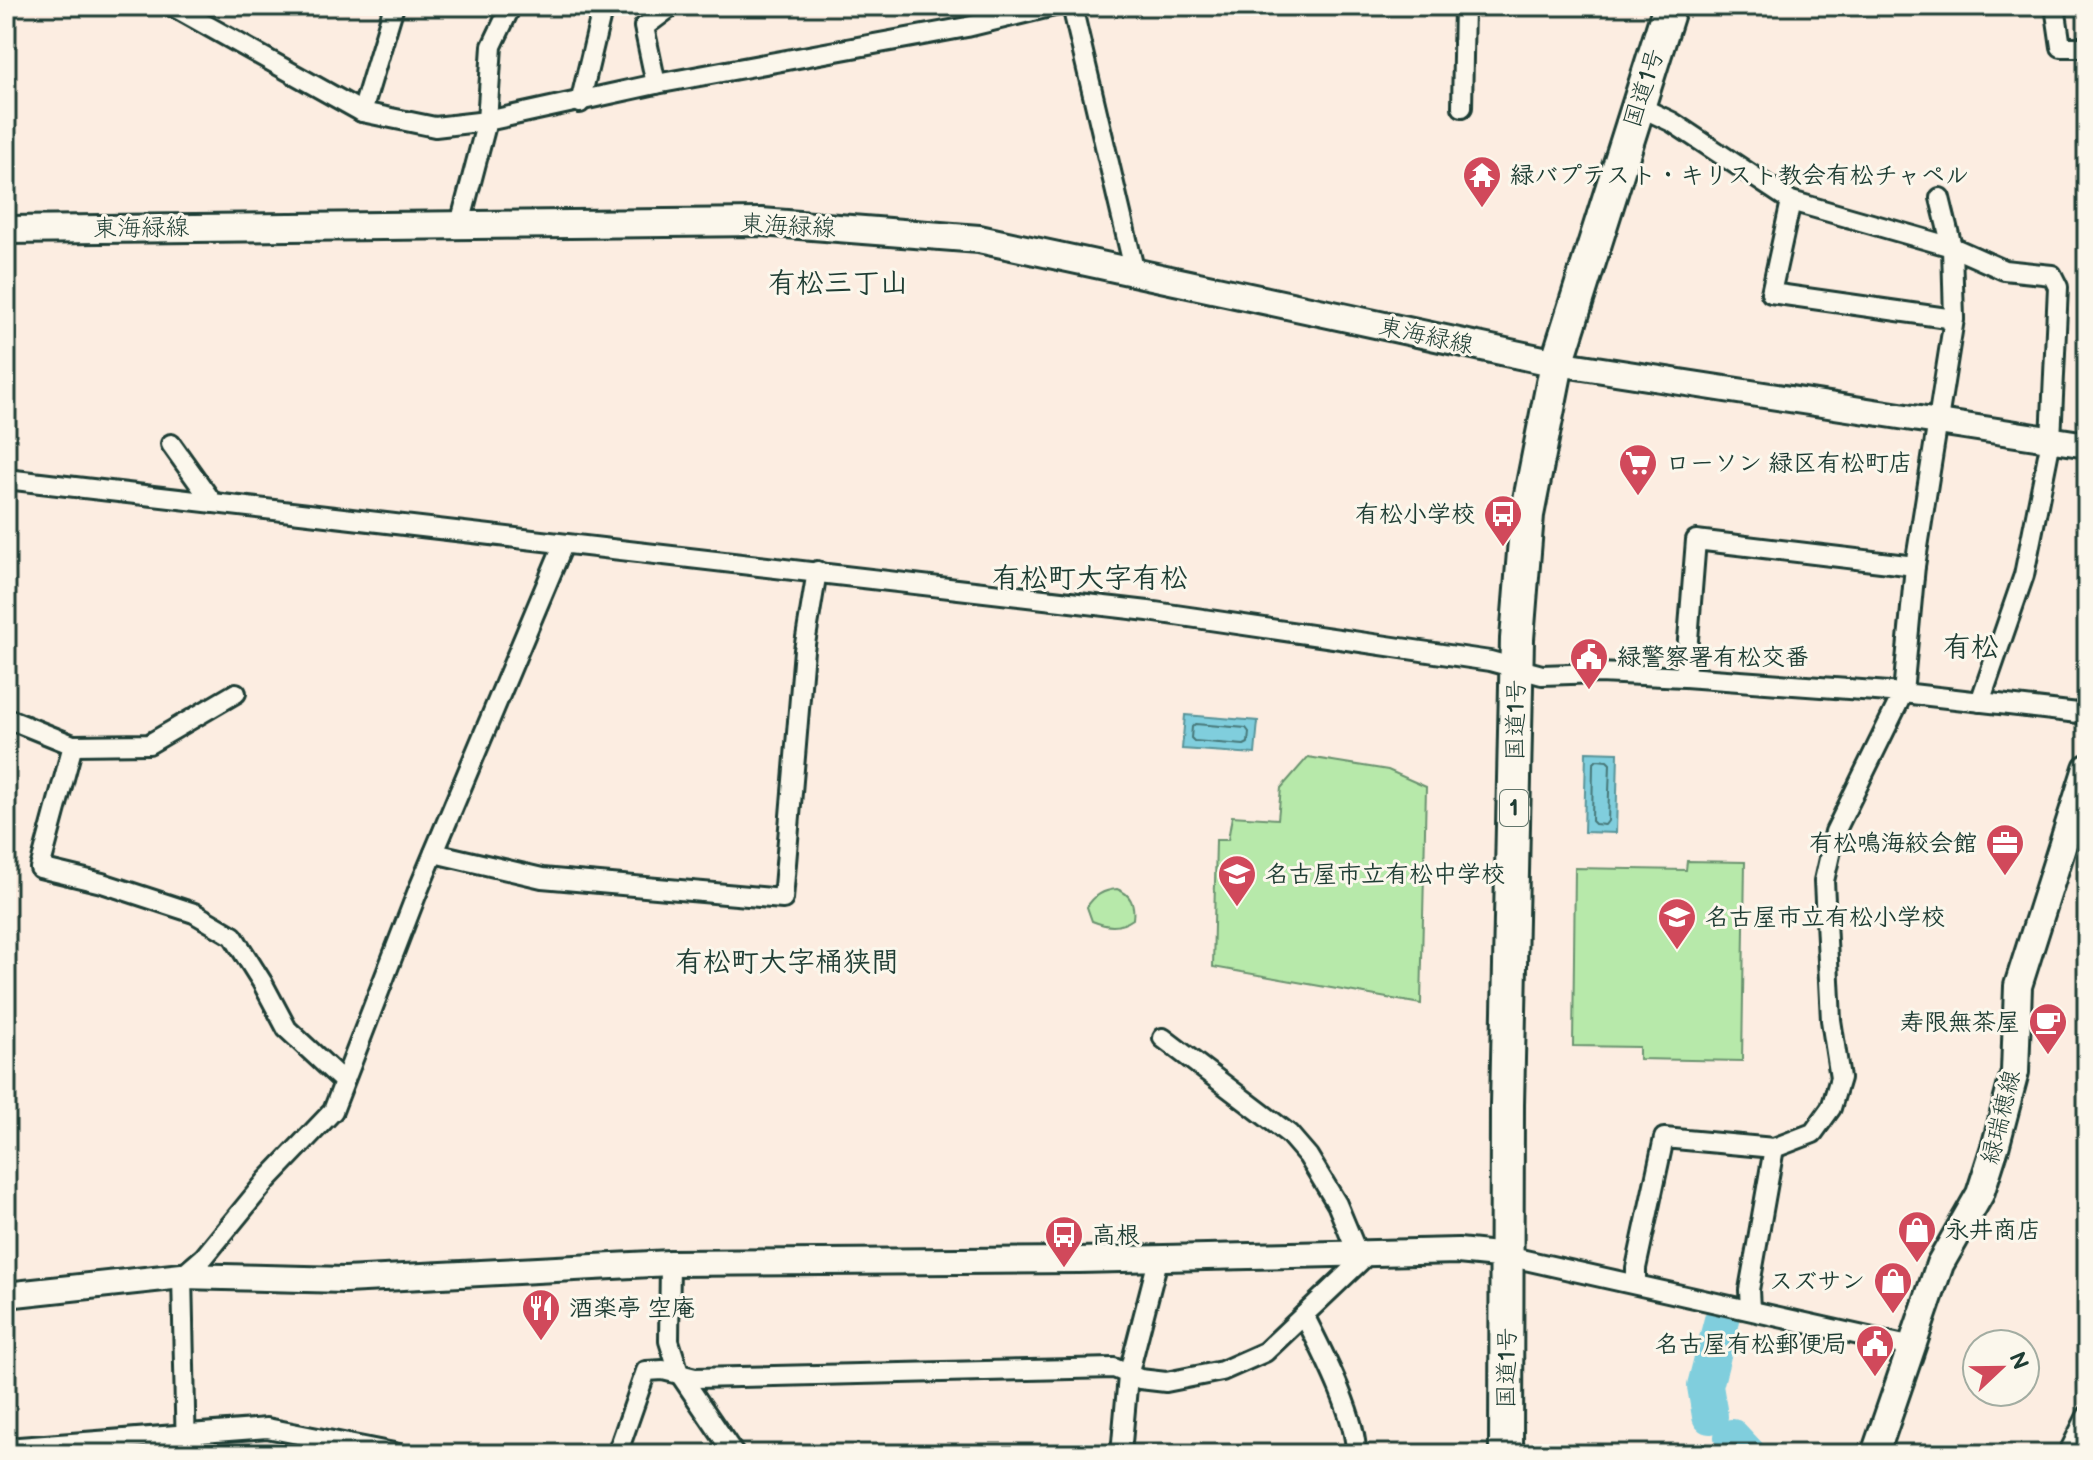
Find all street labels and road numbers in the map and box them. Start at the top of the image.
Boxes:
street label: 国道1号 [1618,45,1670,131]
street label: 東海緑線 [739,209,837,243]
street label: 東海緑線 [93,213,189,243]
street label: 東海緑線 [1376,312,1476,360]
street label: 国道1号 [1501,679,1531,761]
road number: 1 [1500,790,1528,826]
street label: 緑瑞穂線 [1975,1067,2027,1167]
street label: 国道1号 [1492,1327,1522,1409]

